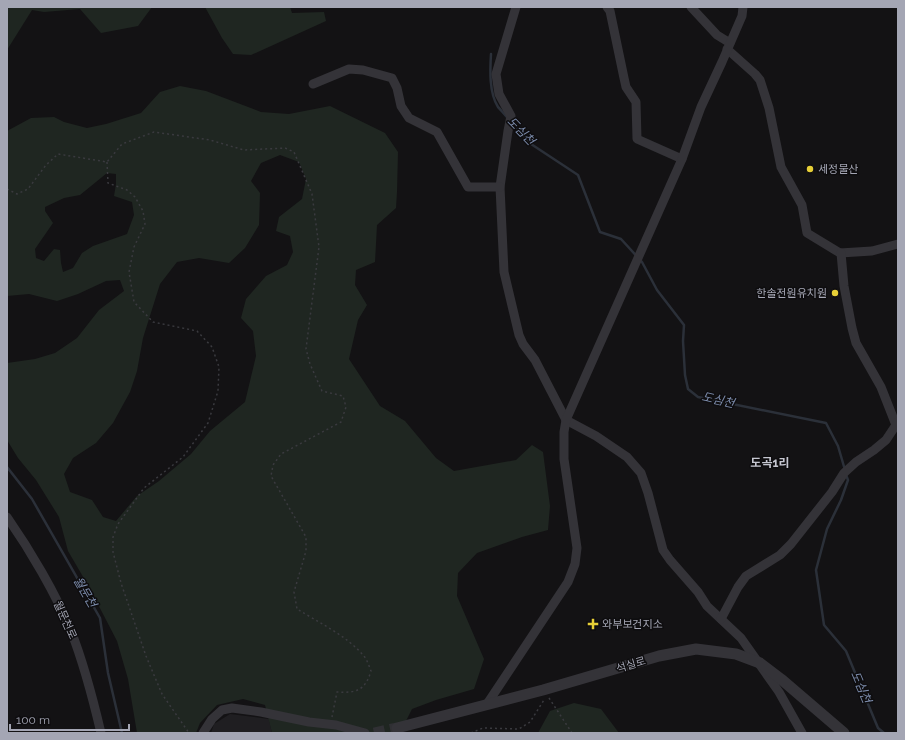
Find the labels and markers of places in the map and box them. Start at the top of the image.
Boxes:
place label: 세정물산 [818,163,858,176]
marker: 세정물산 [805,164,815,174]
place label: 한솔전원유치원 [756,287,827,300]
marker: 한솔전원유치원 [830,288,840,298]
marker: 와부보건지소 [587,618,599,630]
place label: 와부보건지소 [602,618,663,631]

